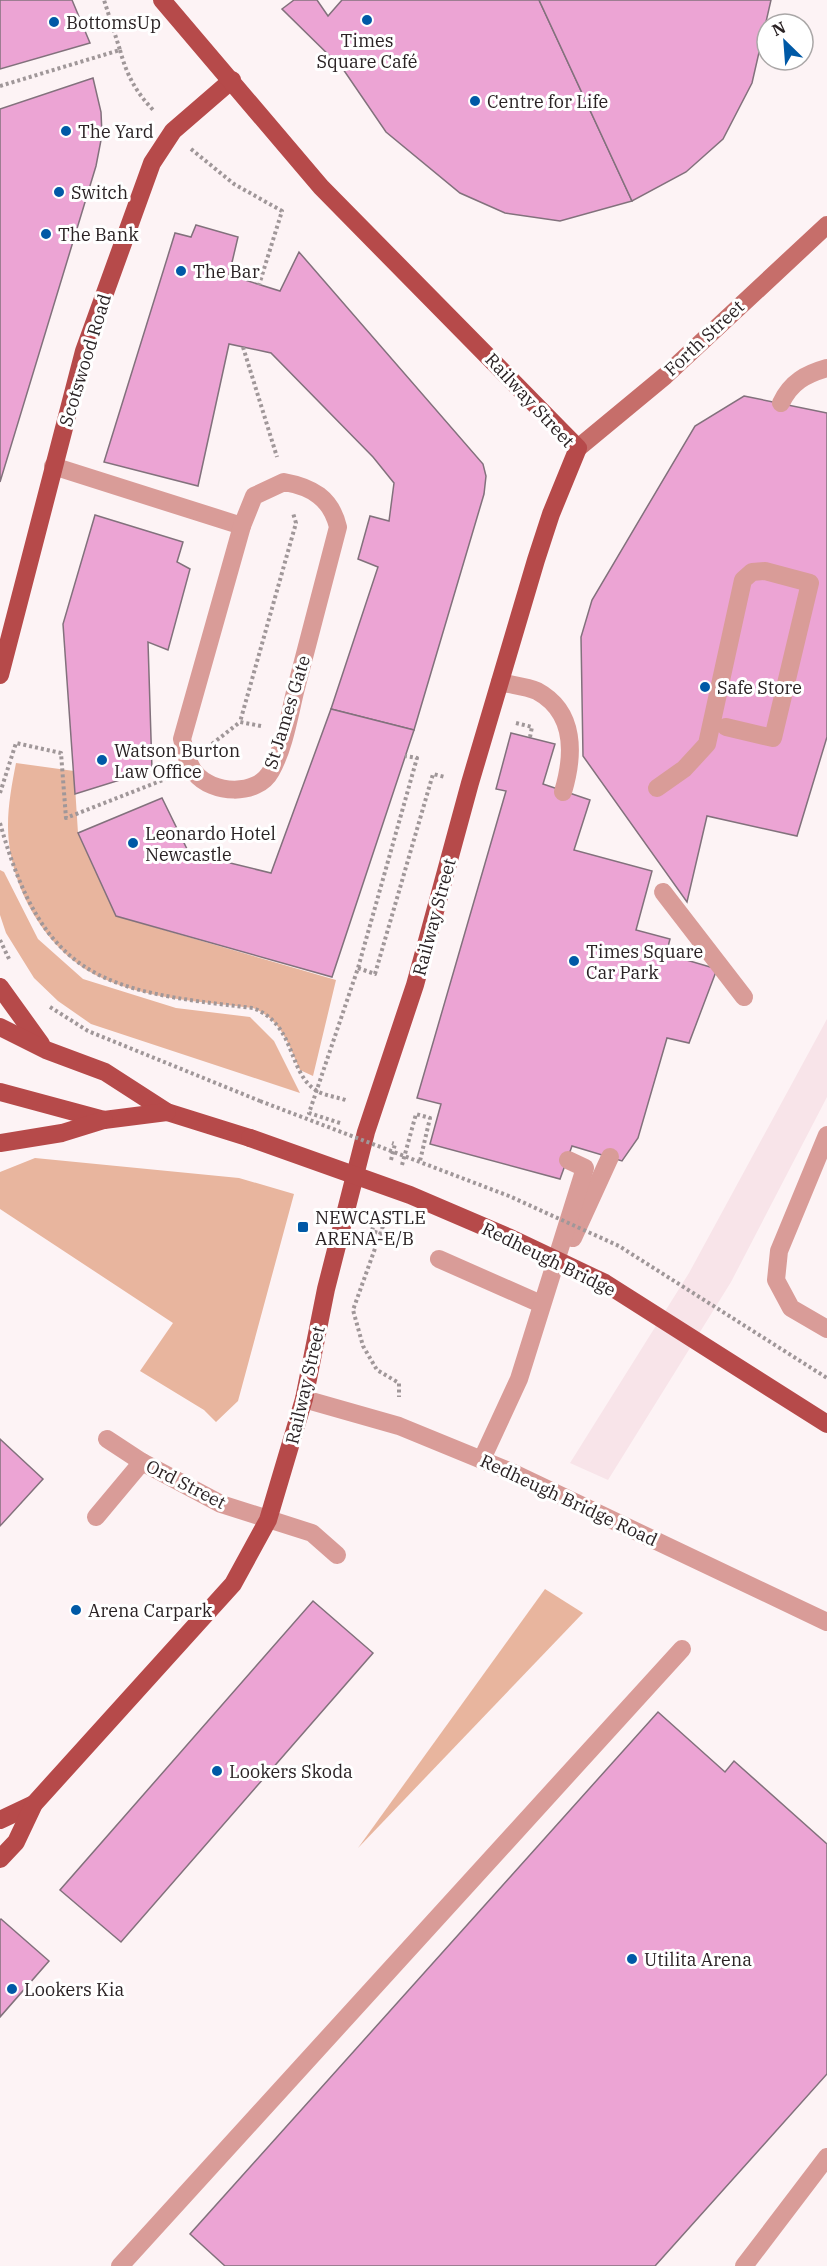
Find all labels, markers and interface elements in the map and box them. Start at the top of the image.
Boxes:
place label: BottomsUp [66,11,161,34]
north arrow [755,12,815,72]
marker: Times Square Café [360,13,374,27]
marker: BottomsUp [47,15,61,29]
text: N [769,17,789,40]
place label: Times Square Café [316,29,418,73]
place label: Centre for Life [487,90,608,113]
marker: Centre for Life [468,94,482,108]
place label: The Yard [78,120,154,143]
marker: The Yard [59,124,73,138]
place label: Switch [71,181,128,204]
marker: Switch [52,185,66,199]
place label: The Bank [58,223,139,246]
marker: The Bank [39,227,53,241]
place label: The Bar [193,260,260,283]
marker: The Bar [174,264,188,278]
street label: Scotswood Road [54,291,116,429]
street label: Forth Street [659,295,749,381]
street label: Railway Street [480,348,580,452]
street label: St James Gate [259,652,315,772]
place label: Safe Store [717,676,802,699]
marker: Safe Store [698,680,712,694]
place label: Watson Burton Law Office [114,739,240,783]
marker: Watson Burton Law Office [95,753,109,767]
place label: Leonardo Hotel Newcastle [145,822,276,866]
marker: Leonardo Hotel Newcastle [126,836,140,850]
street label: Railway Street [407,856,461,978]
place label: Times Square Car Park [586,940,703,984]
marker: Times Square Car Park [567,954,581,968]
place label: NEWCASTLE ARENA-E/B [315,1206,426,1250]
street label: Redheugh Bridge [478,1217,620,1301]
marker: NEWCASTLE ARENA-E/B [296,1220,310,1234]
street label: Railway Street [280,1324,330,1446]
street label: Redheugh Bridge Road [477,1449,661,1551]
street label: Ord Street [142,1454,230,1514]
place label: Arena Carpark [88,1599,213,1622]
marker: Arena Carpark [69,1603,83,1617]
place label: Lookers Skoda [229,1760,353,1783]
marker: Lookers Skoda [210,1764,224,1778]
place label: Utilita Arena [644,1948,752,1971]
marker: Utilita Arena [625,1952,639,1966]
place label: Lookers Kia [24,1978,124,2001]
marker: Lookers Kia [5,1982,19,1996]

